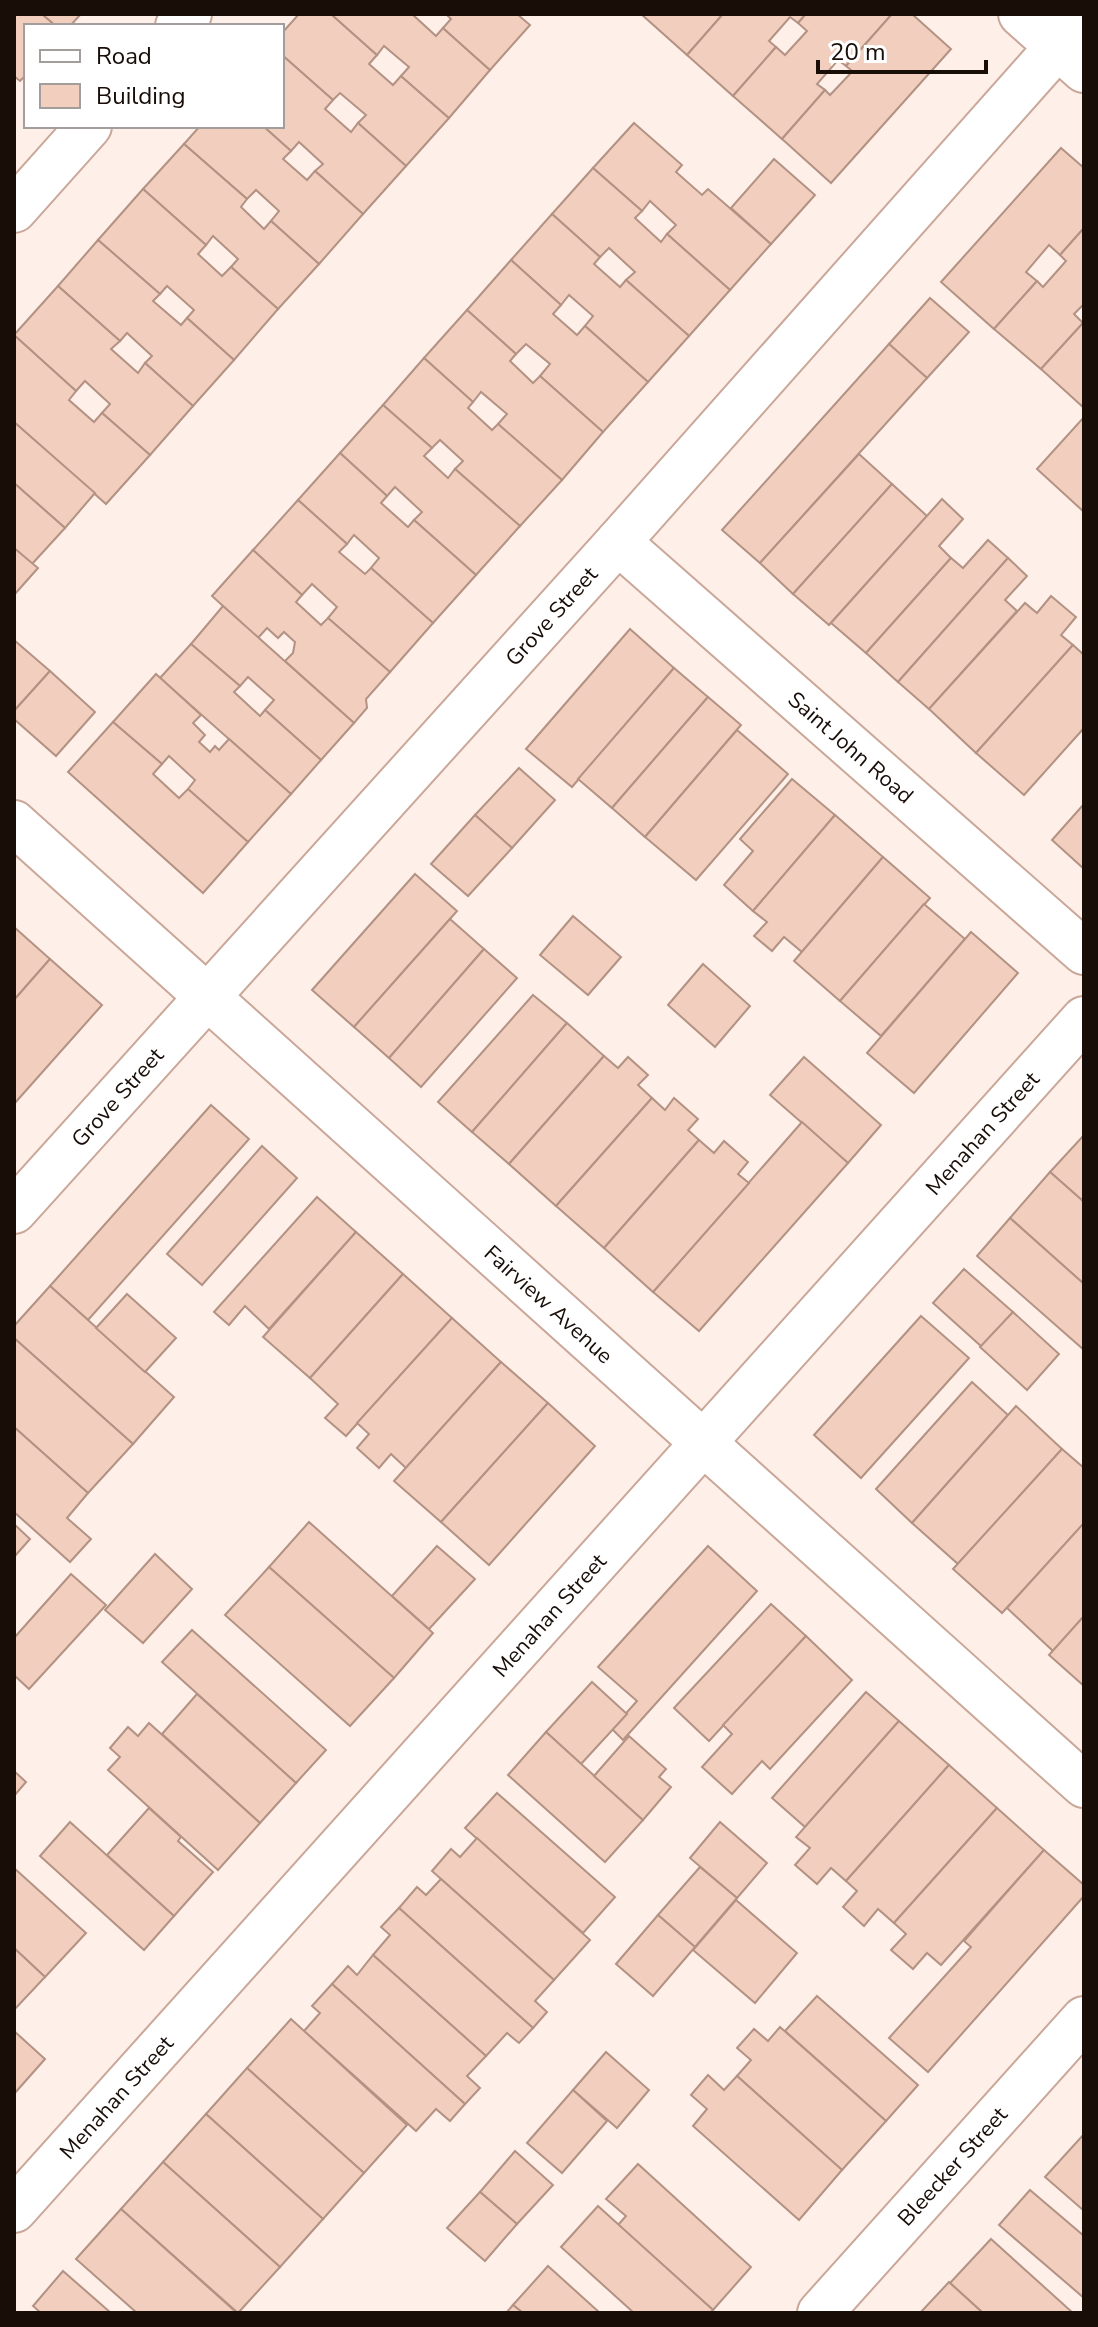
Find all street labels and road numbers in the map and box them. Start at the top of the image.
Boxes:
street label: Grove Street [499,560,605,673]
street label: Saint John Road [781,685,920,811]
street label: Grove Street [65,1041,171,1154]
street label: Menahan Street [919,1065,1047,1202]
street label: Fairview Avenue [477,1239,619,1371]
street label: Menahan Street [486,1547,614,1684]
street label: Menahan Street [53,2029,181,2166]
street label: Bleecker Street [891,2100,1015,2233]

